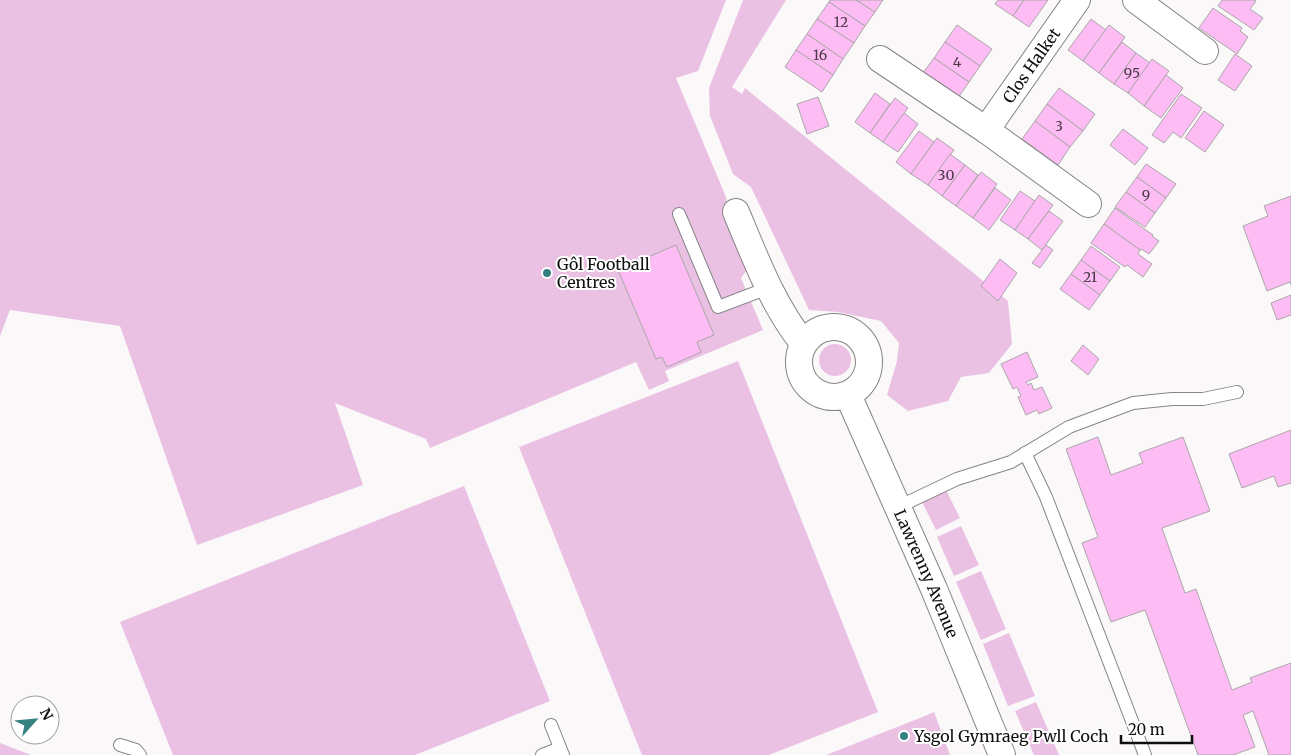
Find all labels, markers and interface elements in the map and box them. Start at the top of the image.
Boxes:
house number: 12 [834,13,848,31]
street label: Clos Halket [998,23,1065,107]
house number: 16 [813,46,827,64]
house number: 4 [953,53,962,71]
house number: 95 [1124,64,1140,82]
house number: 3 [1055,117,1063,135]
house number: 30 [938,166,954,184]
house number: 9 [1142,186,1150,204]
place label: Gôl Football Centres [557,254,650,292]
marker: Gôl Football Centres [541,267,553,279]
house number: 21 [1083,268,1097,286]
street label: Lawrenny Avenue [890,506,963,641]
north arrow [10,695,60,745]
text: N [36,705,57,723]
scale bar [1121,712,1192,744]
text: 20 m [1128,720,1165,739]
place label: Ysgol Gymraeg Pwll Coch [913,726,1109,746]
marker: Ysgol Gymraeg Pwll Coch [898,730,910,742]

